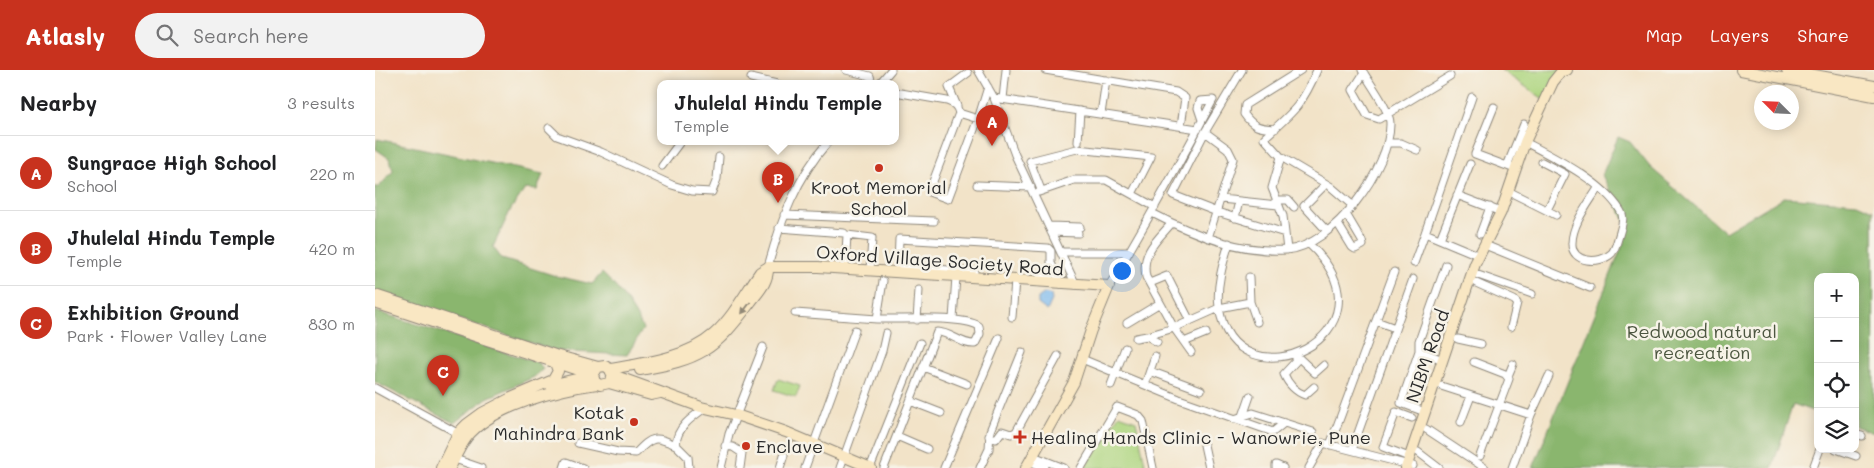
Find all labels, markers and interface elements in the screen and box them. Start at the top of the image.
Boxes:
search box [135,13,485,58]
text: Atlasly [25,20,105,51]
icon: search [153,21,181,49]
text: Search here [193,23,309,48]
text: Map [1646,23,1682,47]
text: Layers [1710,23,1769,47]
text: Share [1797,23,1849,47]
popup [657,80,899,145]
north arrow [1754,85,1799,130]
text: Nearby [20,89,97,116]
text: Jhulelal Hindu Temple [674,90,882,115]
text: 3 results [287,92,355,113]
pin: A [976,105,1008,146]
text: Temple [674,115,729,136]
text: Sungrace High School [67,150,277,175]
pin: B [762,162,794,203]
marker: Kroot Memorial School [873,162,885,174]
text: A [30,163,42,184]
text: 220 m [309,163,355,184]
text: School [67,175,117,196]
place label: Kroot Memorial School [811,175,947,220]
text: Jhulelal Hindu Temple [67,225,275,250]
text: B [31,238,41,259]
text: 420 m [309,238,355,259]
street label: Oxford Village Society Road [815,239,1065,281]
text: Temple [67,250,122,271]
your location [1109,258,1135,284]
map controls [1814,273,1859,453]
button: + [1814,273,1859,318]
text: Exhibition Ground [67,300,239,325]
one-way arrow [741,301,751,315]
street label: NIBM Road [1400,306,1454,406]
text: C [30,313,42,334]
text: 830 m [308,313,355,334]
button: − [1814,318,1859,363]
park label: Redwood natural recreation [1627,319,1777,364]
text: Park · Flower Valley Lane [67,325,267,346]
pin: C [427,355,459,396]
button: locate [1814,363,1859,408]
place label: Kotak Mahindra Bank [493,400,624,445]
button: layers [1814,408,1859,453]
marker: Kotak Mahindra Bank [628,416,640,428]
place label: Healing Hands Clinic - Wanowrie, Pune [1031,425,1371,449]
marker: Healing Hands Clinic - Wanowrie, Pune [1013,430,1027,444]
place label: Enclave [756,434,823,458]
marker: Enclave [740,440,752,452]

